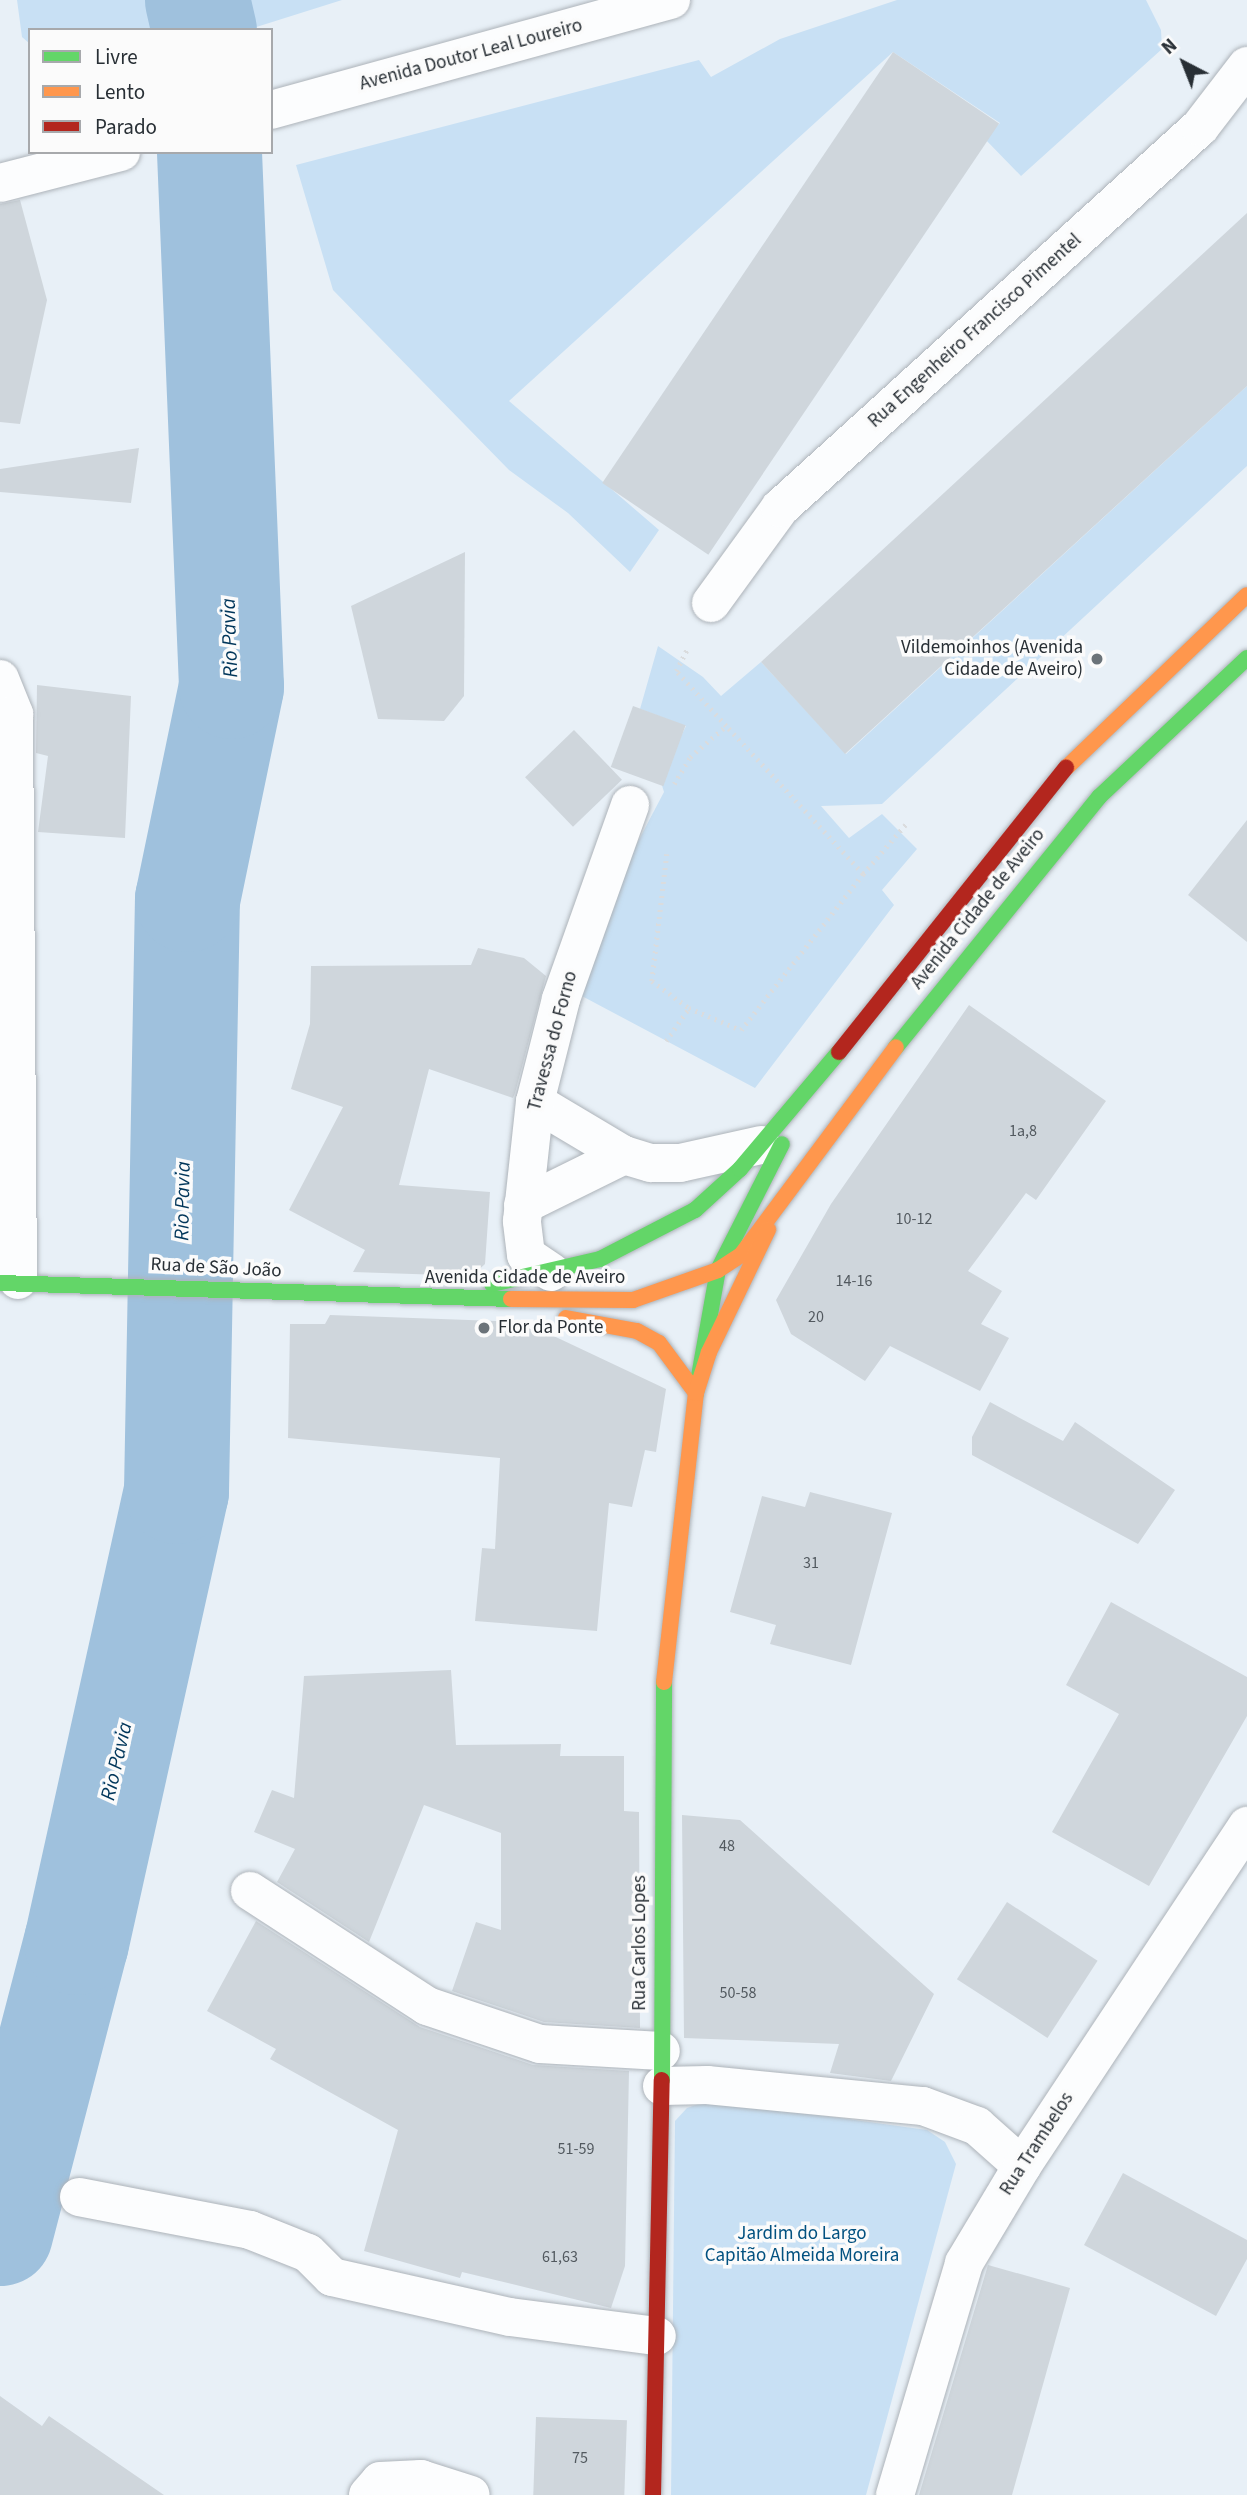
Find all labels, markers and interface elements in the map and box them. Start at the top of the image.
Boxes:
street label: Avenida Doutor Leal Loureiro [357,14,585,96]
legend [28,28,273,154]
north arrow [1149,28,1219,98]
text: N [1156,33,1183,61]
text: Livre [95,42,138,72]
text: Lento [95,77,145,107]
text: Parado [95,112,157,142]
street label: Rua Engenheiro Francisco Pimentel [864,229,1086,433]
water label: Rio Pavia [215,598,243,678]
place label: Vildemoinhos (Avenida Cidade de Aveiro) [901,637,1083,681]
marker: Vildemoinhos (Avenida Cidade de Aveiro) [1089,651,1105,667]
street label: Avenida Cidade de Aveiro [906,824,1050,994]
street label: Travessa do Forno [523,969,583,1113]
house number: 1a,8 [1009,1121,1037,1141]
water label: Rio Pavia [169,1161,195,1241]
house number: 10-12 [896,1209,932,1229]
street label: Rua de São João [150,1253,282,1283]
street label: Avenida Cidade de Aveiro [425,1267,625,1289]
house number: 14-16 [836,1271,872,1291]
house number: 20 [808,1307,824,1327]
place label: Flor da Ponte [498,1317,603,1339]
marker: Flor da Ponte [476,1320,492,1336]
house number: 31 [803,1553,819,1573]
water label: Rio Pavia [95,1719,137,1803]
house number: 48 [719,1836,735,1856]
street label: Rua Carlos Lopes [629,1875,651,2011]
house number: 50-58 [720,1983,756,2003]
street label: Rua Trambelos [995,2088,1079,2200]
house number: 51-59 [558,2139,594,2159]
park label: Jardim do Largo Capitão Almeida Moreira [705,2223,899,2267]
house number: 61,63 [542,2247,578,2267]
house number: 75 [572,2448,588,2468]

